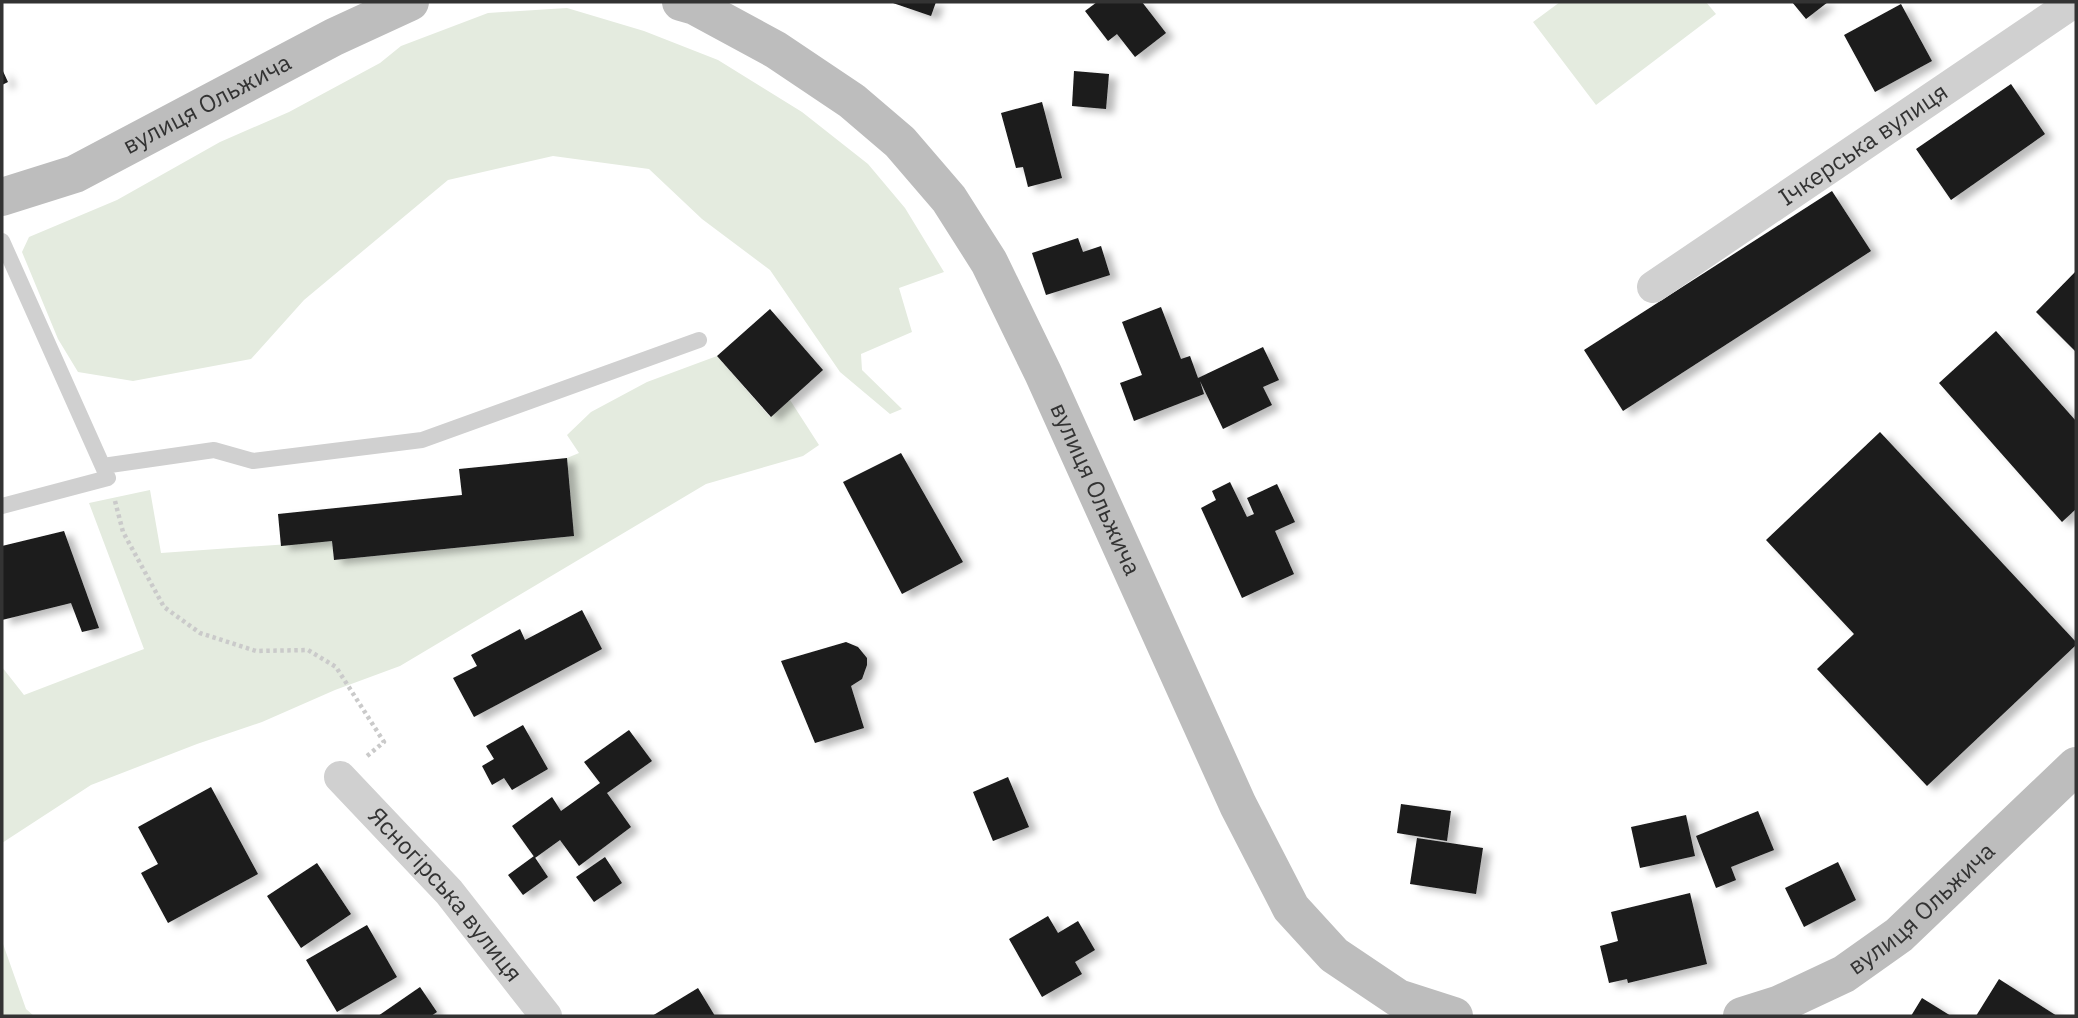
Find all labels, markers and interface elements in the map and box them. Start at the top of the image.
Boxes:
street label: вулиця Ольжича [117,45,297,161]
street label: Ічкерська вулиця [1772,75,1954,212]
street label: вулиця Ольжича [1043,397,1149,580]
street label: Ясногірська вулиця [362,800,530,988]
street label: вулиця Ольжича [1841,835,2001,981]

